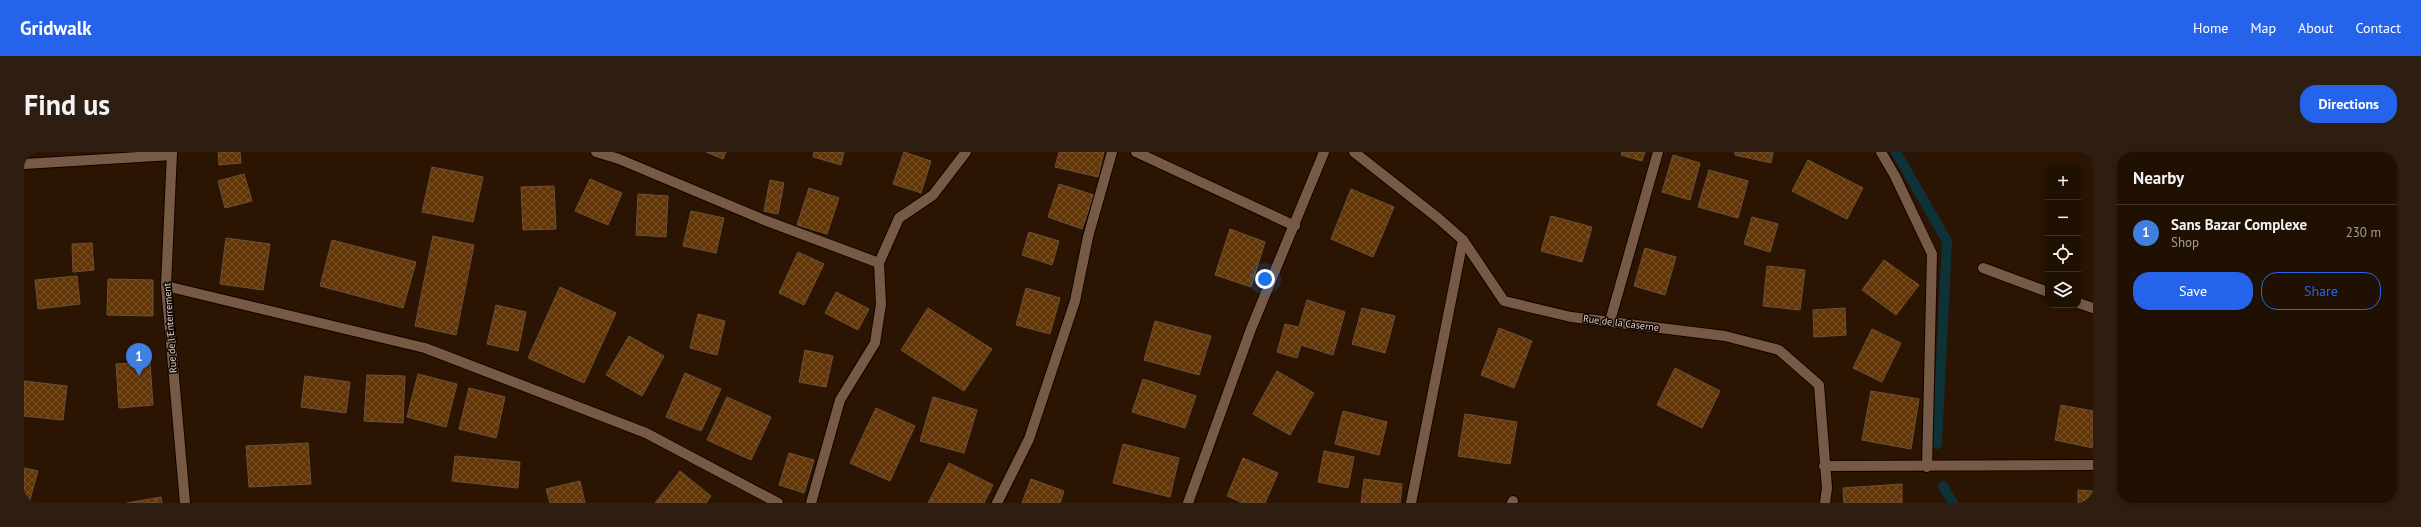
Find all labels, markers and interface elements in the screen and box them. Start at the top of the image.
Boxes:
text: Gridwalk [20,16,92,40]
text: Home [2193,19,2228,37]
text: Map [2250,19,2276,37]
text: About [2298,19,2334,37]
text: Contact [2356,19,2401,37]
button: Directions [2300,85,2397,123]
text: Find us [24,86,110,123]
map controls [2045,164,2081,308]
button: + [2045,164,2081,200]
text: Nearby [2133,167,2184,189]
button: − [2045,200,2081,236]
text: Sans Bazar Complexe [2171,215,2307,234]
text: 1 [2142,224,2150,241]
text: 230 m [2346,224,2381,241]
text: Shop [2171,234,2199,251]
button: locate [2045,236,2081,272]
your location [1255,269,1275,289]
button: layers [2045,272,2081,308]
button: Save [2133,272,2253,310]
button: Share [2261,272,2381,310]
street label: Rue de l'Enterrement [160,282,180,374]
street label: Rue de la Caserne [1582,312,1660,334]
pin: 1 [126,343,152,376]

